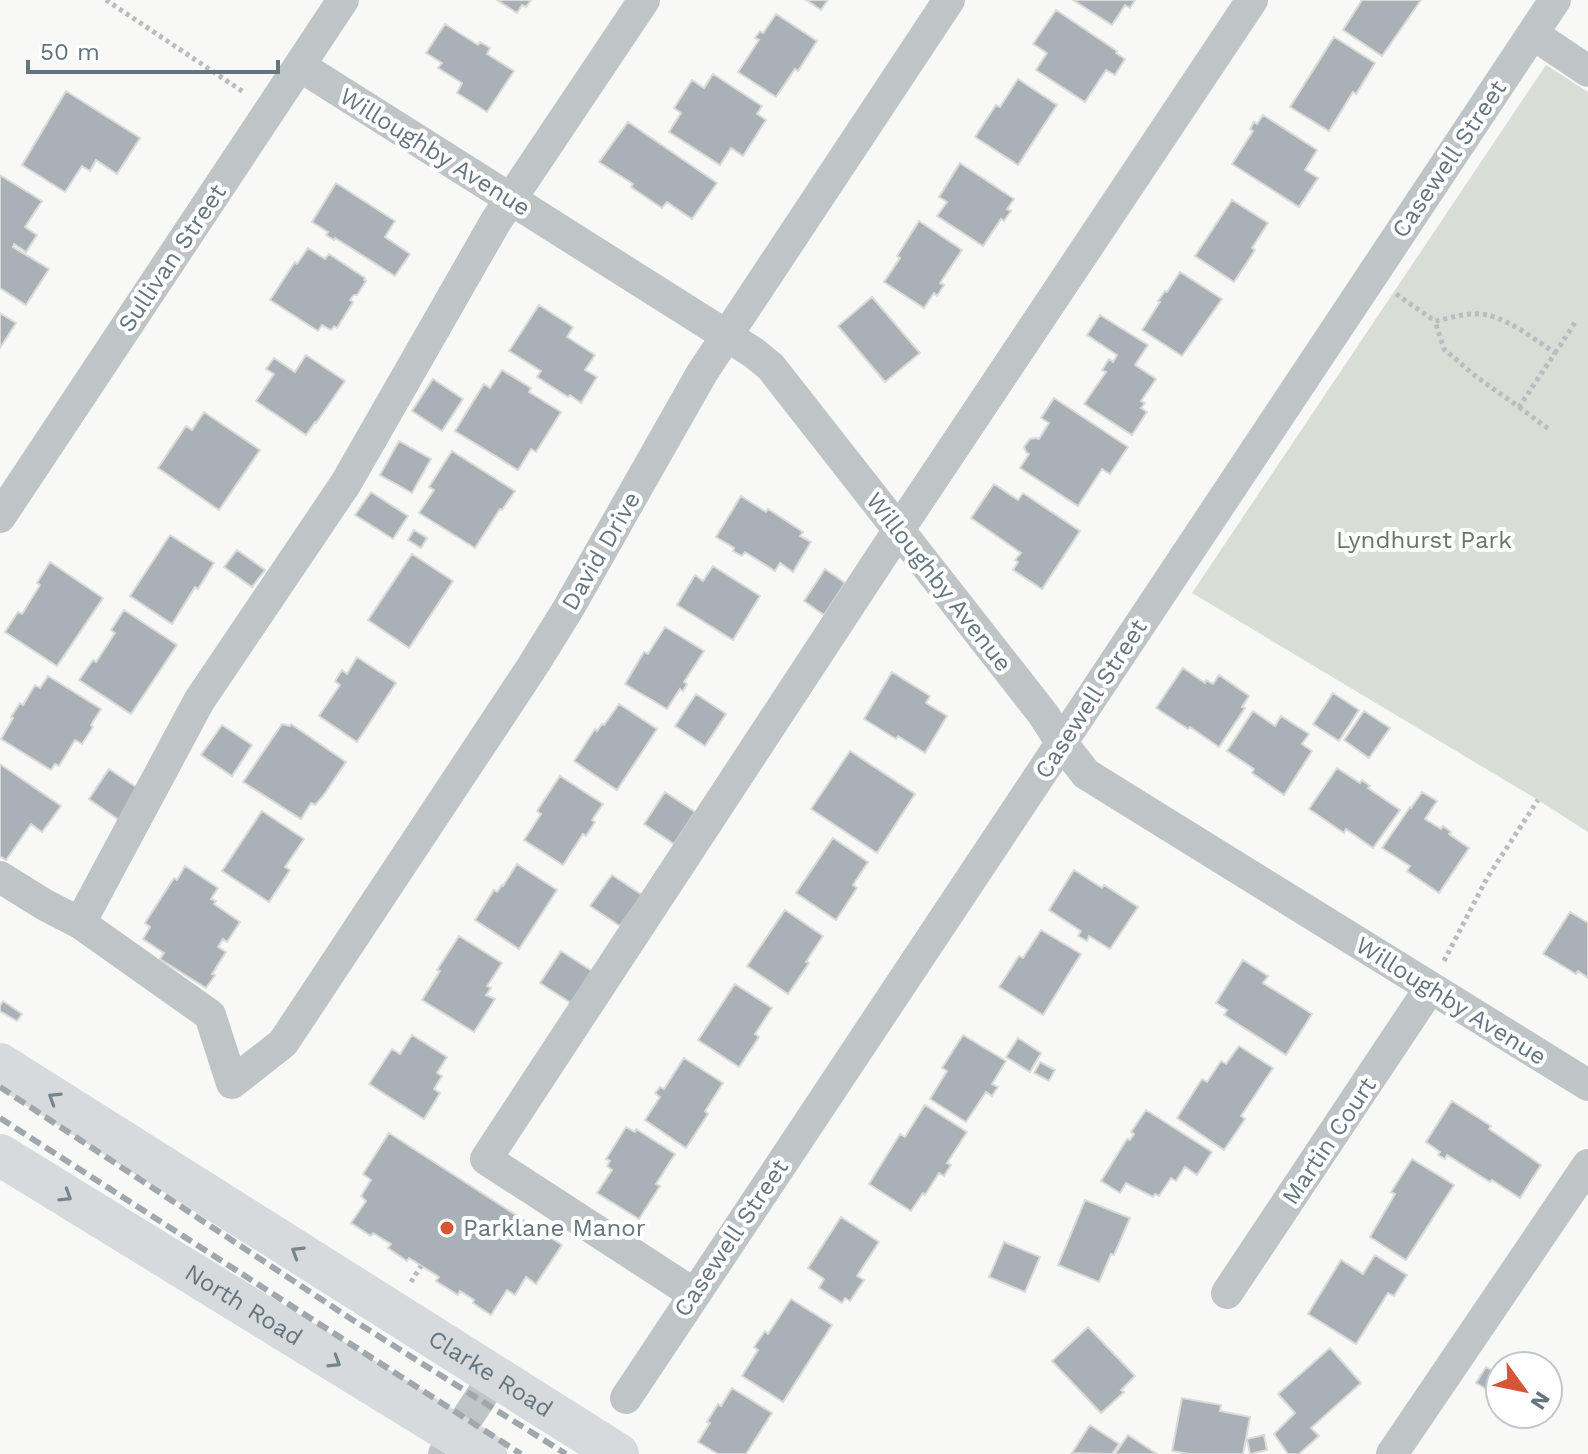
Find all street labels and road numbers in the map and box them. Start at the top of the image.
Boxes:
street label: Casewell Street [1386,75,1512,243]
street label: Willoughby Avenue [334,82,536,222]
street label: Sullivan Street [112,179,232,337]
street label: David Drive [556,487,646,615]
street label: Willoughby Avenue [860,487,1018,677]
street label: Casewell Street [1029,614,1153,784]
street label: Willoughby Avenue [1350,931,1552,1071]
street label: Martin Court [1276,1072,1382,1210]
street label: Casewell Street [668,1154,794,1322]
street label: North Road [180,1258,307,1352]
street label: Clarke Road [423,1324,558,1423]

